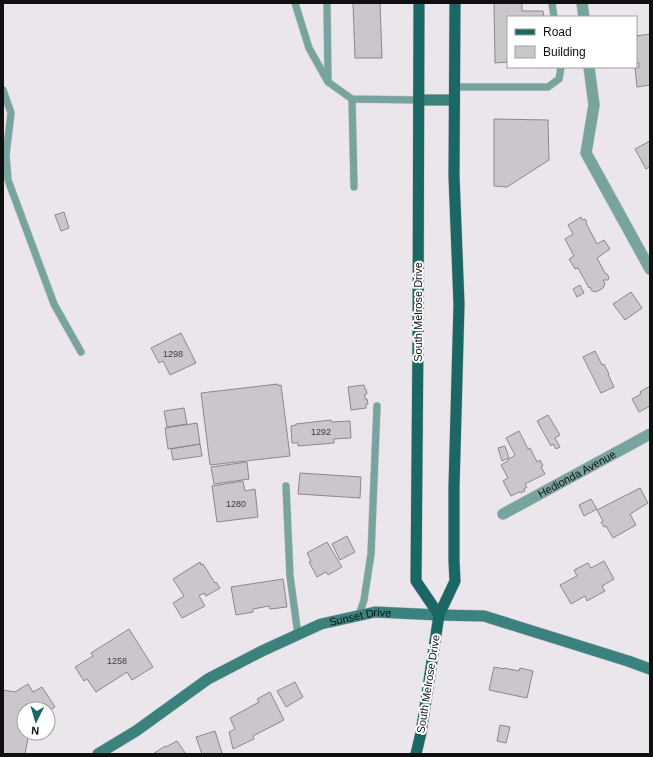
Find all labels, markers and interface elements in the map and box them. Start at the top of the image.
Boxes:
legend [507,16,637,68]
text: Road [543,25,572,39]
text: Building [543,45,586,59]
street label: South Melrose Drive [412,262,424,362]
house number: 1298 [163,349,183,359]
house number: 1292 [311,427,331,437]
street label: Hedionda Avenue [536,448,618,500]
house number: 1280 [226,499,246,509]
street label: Sunset Drive [328,606,392,628]
street label: South Melrose Drive [414,634,442,734]
house number: 1258 [107,656,127,666]
north arrow [16,701,56,741]
text: N [31,725,40,737]

